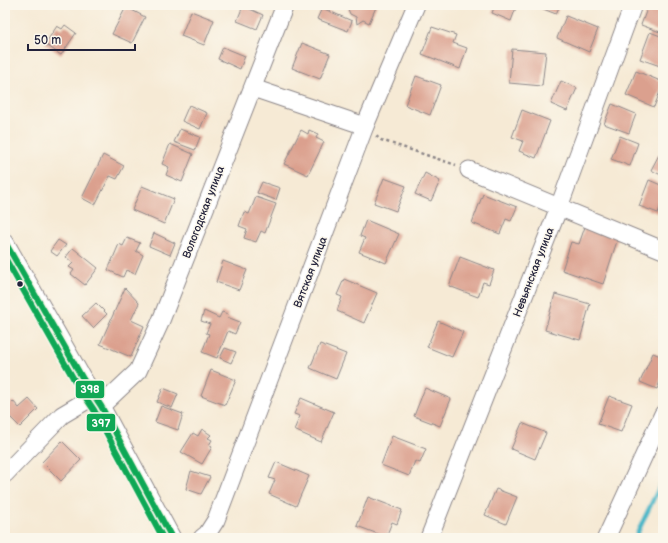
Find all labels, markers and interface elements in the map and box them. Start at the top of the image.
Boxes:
scale bar [28,26,135,52]
text: 50 m [34,33,61,48]
street label: Вологодская улица [180,164,227,260]
street label: Невьянская улица [510,225,557,319]
street label: Вятская улица [291,234,330,310]
unlabelled marker [15,279,25,289]
line badge: 398 [75,380,105,399]
text: 398 [80,383,100,396]
line badge: 397 [86,413,116,432]
text: 397 [92,417,110,430]

